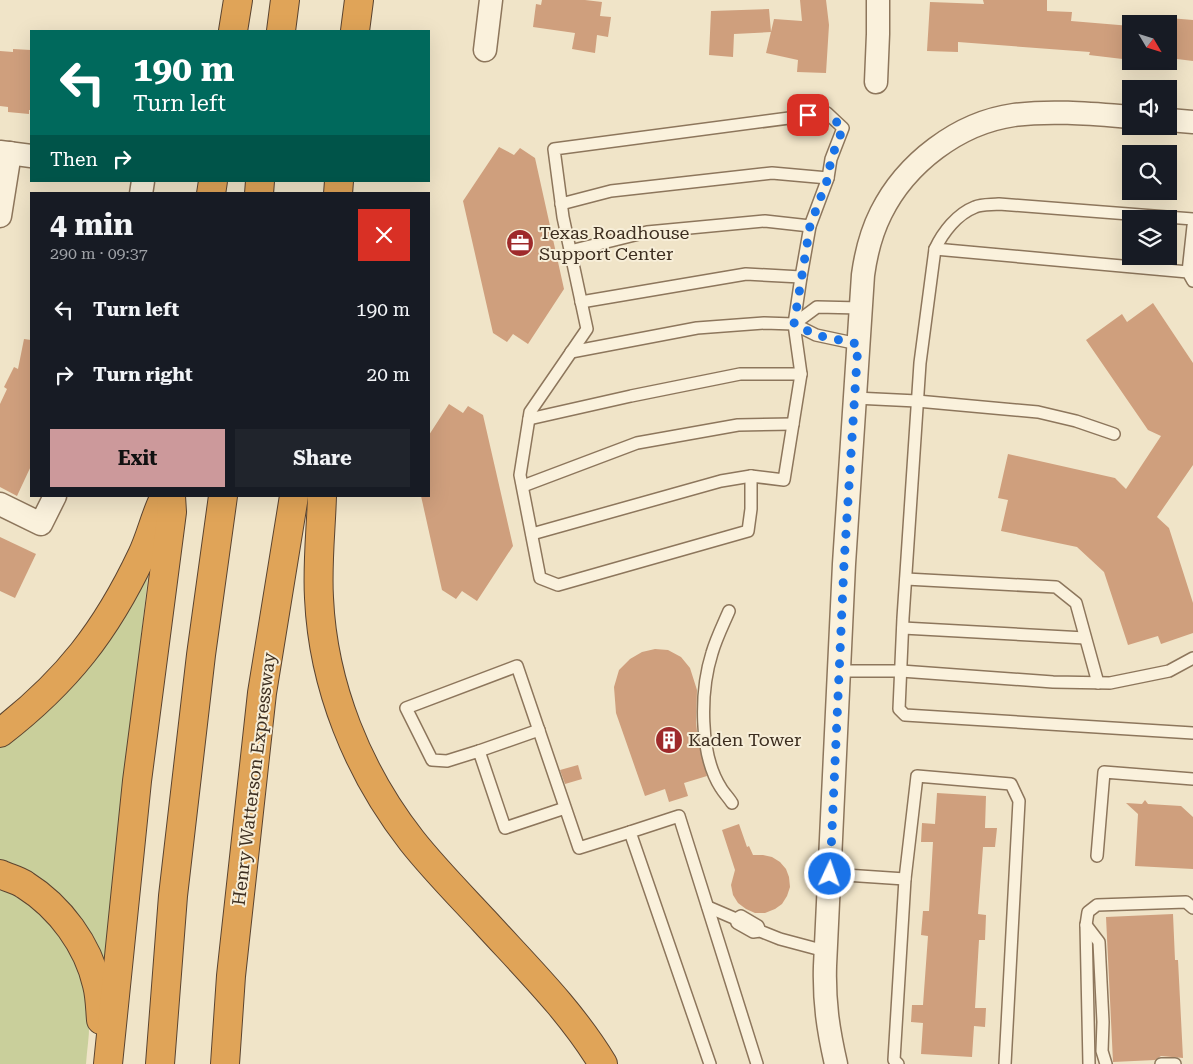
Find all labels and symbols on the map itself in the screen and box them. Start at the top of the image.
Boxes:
north arrow [1122,15,1178,70]
pin [787,94,829,136]
place label: Texas Roadhouse Support Center [539,222,689,264]
office icon: Texas Roadhouse Support Center [505,228,535,258]
street label: Henry Watterson Expressway [228,651,280,907]
building icon: Kaden Tower [654,725,684,755]
place label: Kaden Tower [688,729,801,750]
position arrow [803,847,855,899]

